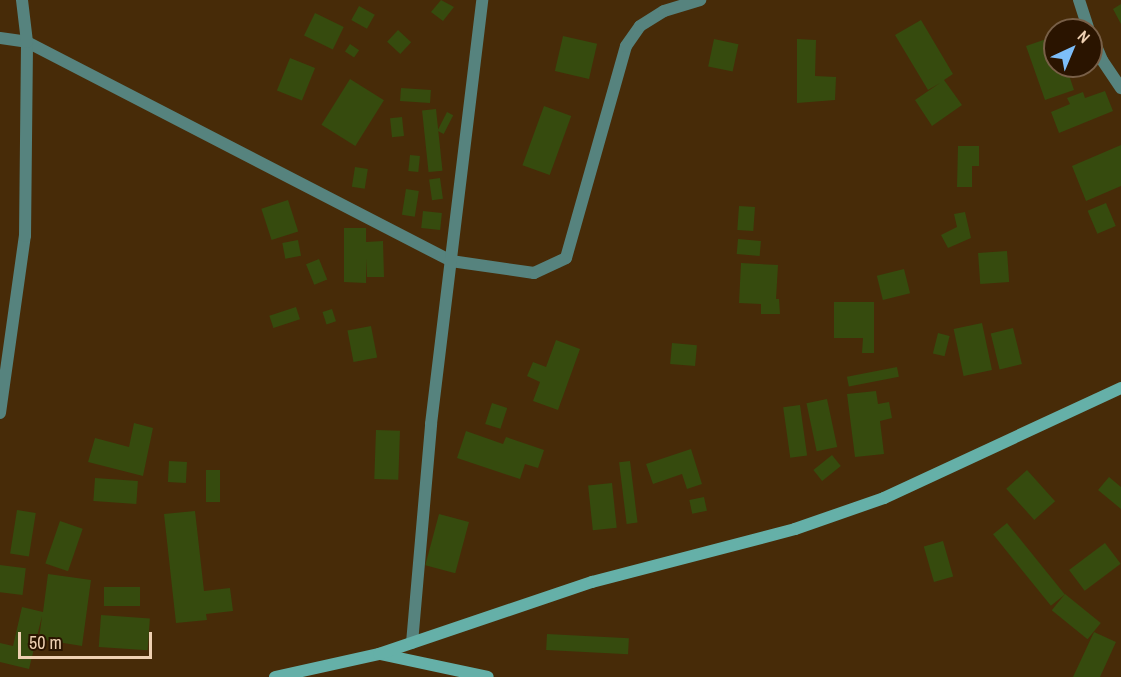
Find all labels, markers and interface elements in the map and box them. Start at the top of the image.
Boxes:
north arrow [1043,18,1103,78]
text: N [1073,25,1095,48]
scale bar [21,620,154,658]
text: 50 m [29,630,62,655]

